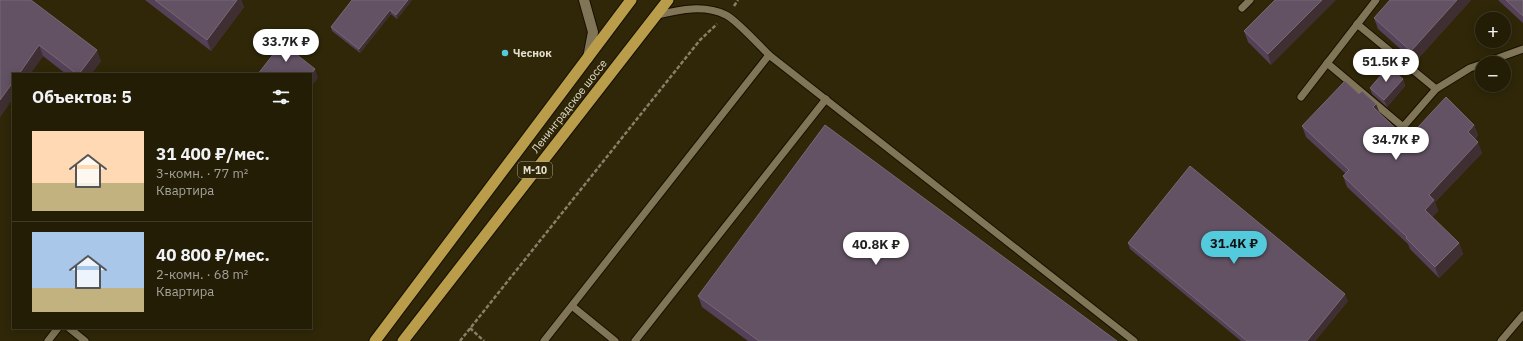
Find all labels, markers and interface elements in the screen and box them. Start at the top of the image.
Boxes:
map controls [1475,12,1511,92]
button: + [1475,12,1511,48]
pin: 33.7K ₽ [249,29,323,63]
text: 33.7K ₽ [262,33,310,50]
place label: Чеснок [513,46,552,60]
marker: Чеснок [500,48,510,58]
pin: 51.5K ₽ [1349,49,1423,83]
text: 51.5K ₽ [1362,53,1410,70]
street label: Ленинградское шоссе [528,56,610,156]
button: − [1475,56,1511,92]
text: Объектов: 5 [32,86,132,108]
icon: filters [270,86,292,108]
pin: 34.7K ₽ [1359,127,1433,161]
text: 34.7K ₽ [1372,131,1420,148]
text: 31 400 ₽/мес. [156,143,270,165]
icon: home [64,147,112,195]
road number: М-10 [518,162,552,178]
text: 3-комн. · 77 m² [156,165,248,182]
text: Квартира [156,182,214,199]
pin: 31.4K ₽ [1197,231,1271,265]
pin: 40.8K ₽ [839,232,913,266]
text: 31.4K ₽ [1210,235,1258,252]
text: 40.8K ₽ [852,236,900,253]
text: 40 800 ₽/мес. [156,244,270,266]
icon: home [64,248,112,296]
text: 2-комн. · 68 m² [156,266,248,283]
text: Квартира [156,283,214,300]

